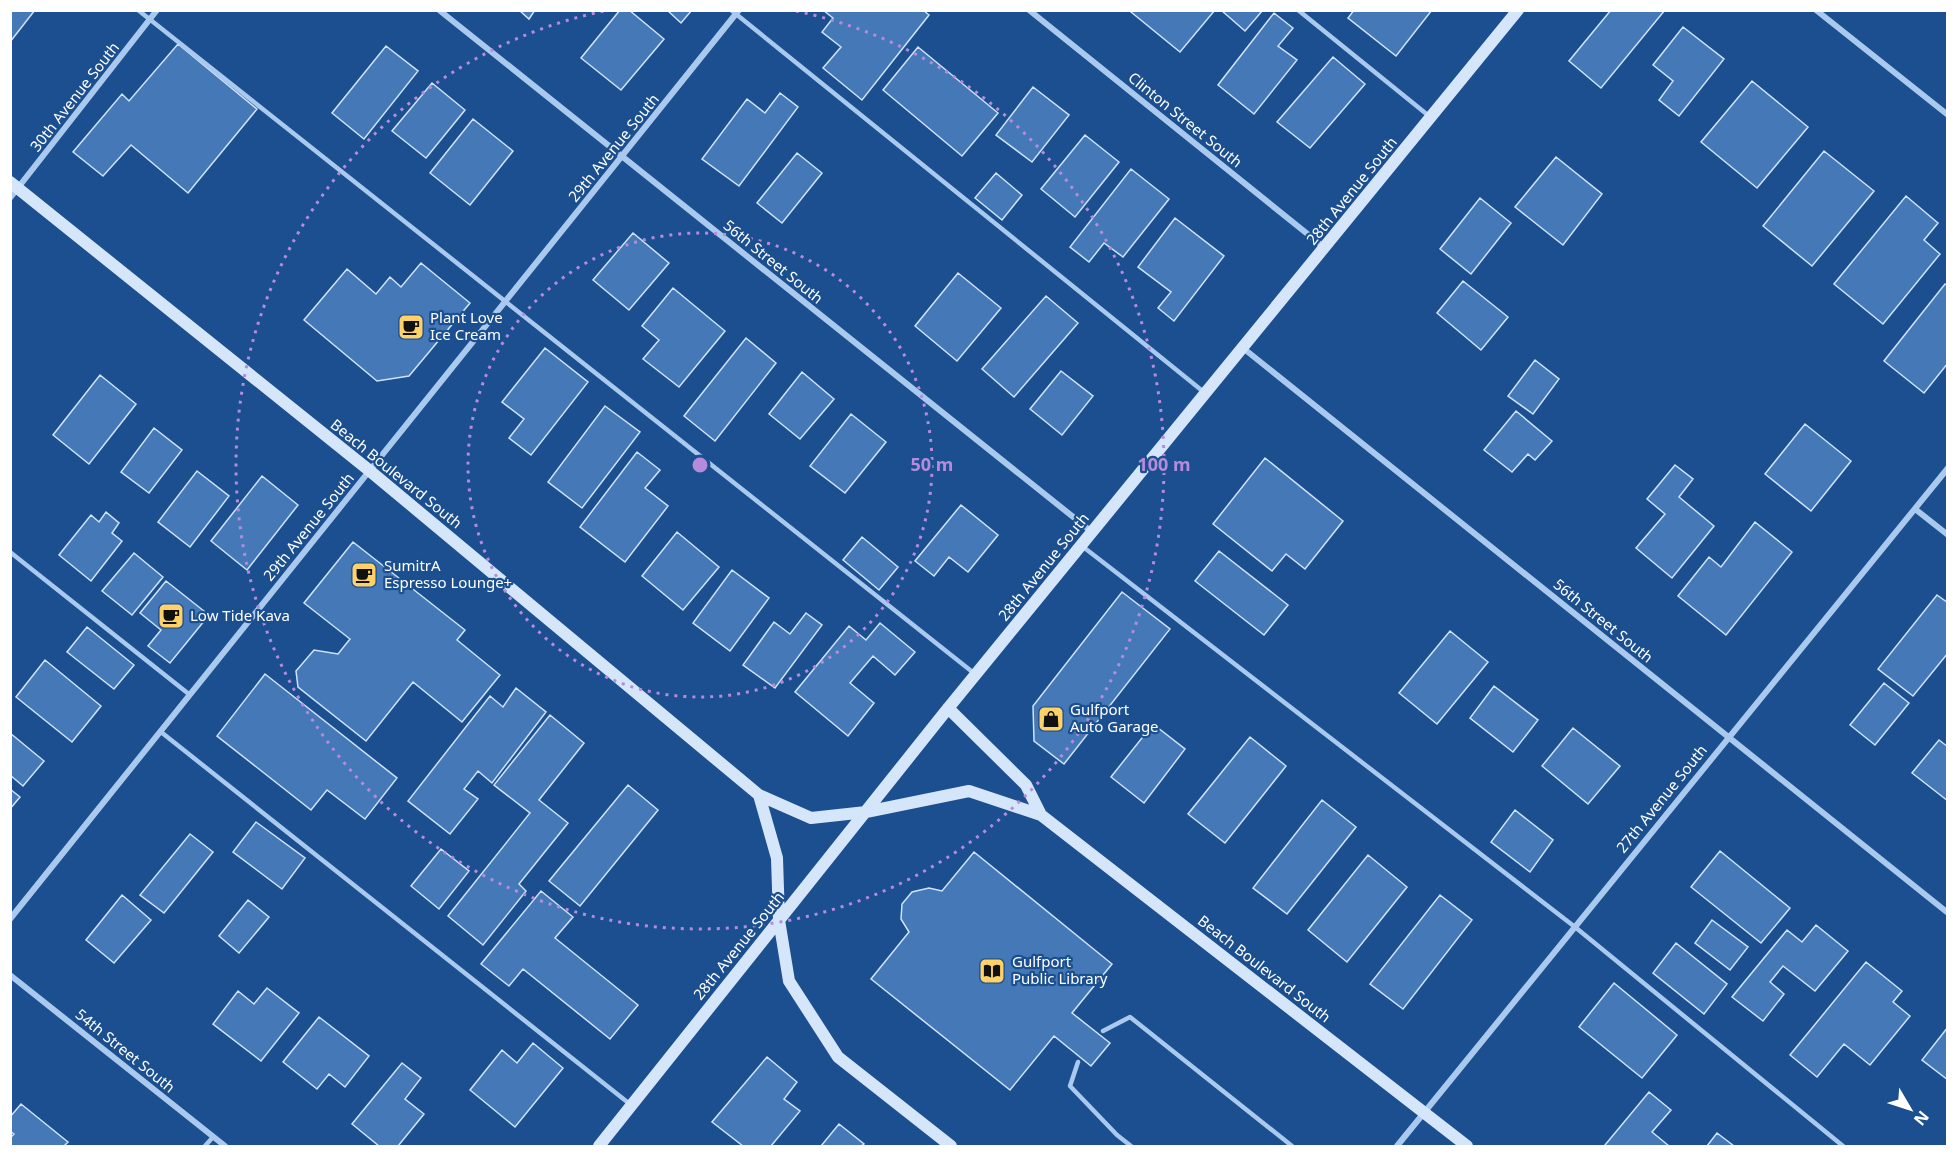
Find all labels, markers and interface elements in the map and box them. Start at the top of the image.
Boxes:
street label: 30th Avenue South [25,38,123,155]
street label: Clinton Street South [1124,67,1247,171]
street label: 29th Avenue South [563,89,663,206]
street label: 28th Avenue South [1301,132,1401,249]
street label: 56th Street South [720,215,828,308]
place label: Plant Love Ice Cream [430,307,503,344]
cafe icon: Plant Love Ice Cream [396,312,426,342]
street label: Beach Boulevard South [327,414,466,532]
text: 50 m [911,452,953,476]
text: 100 m [1137,452,1191,476]
centre of rings [690,455,710,475]
street label: 29th Avenue South [258,468,358,585]
street label: 28th Avenue South [993,508,1093,625]
place label: SumitrA Espresso Lounge+ [384,555,512,592]
cafe icon: SumitrA Espresso Lounge+ [349,560,379,590]
street label: 56th Street South [1550,574,1658,667]
cafe icon: Low Tide Kava [156,601,186,631]
place label: Low Tide Kava [190,605,290,625]
place label: Gulfport Auto Garage [1070,699,1159,736]
shop icon: Gulfport Auto Garage [1036,704,1066,734]
street label: 27th Avenue South [1611,740,1711,857]
street label: 28th Avenue South [688,887,788,1004]
street label: Beach Boulevard South [1194,910,1335,1026]
place label: Gulfport Public Library [1012,951,1108,988]
library icon: Gulfport Public Library [977,956,1007,986]
street label: 54th Street South [72,1004,180,1097]
north arrow [1880,1079,1940,1139]
text: N [1909,1106,1934,1130]

